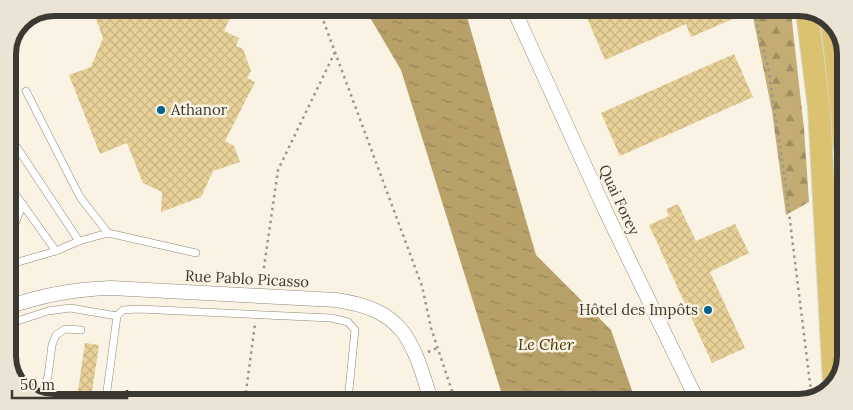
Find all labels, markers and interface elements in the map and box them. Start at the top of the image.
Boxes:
place label: Athanor [170,100,228,119]
marker: Athanor [155,104,167,116]
street label: Quai Forey [595,161,644,238]
street label: Rue Pablo Picasso [184,266,310,291]
place label: Hôtel des Impôts [579,300,698,319]
marker: Hôtel des Impôts [702,304,714,316]
water label: Le Cher [518,334,575,354]
scale bar [12,368,128,400]
text: 50 m [20,375,55,394]

